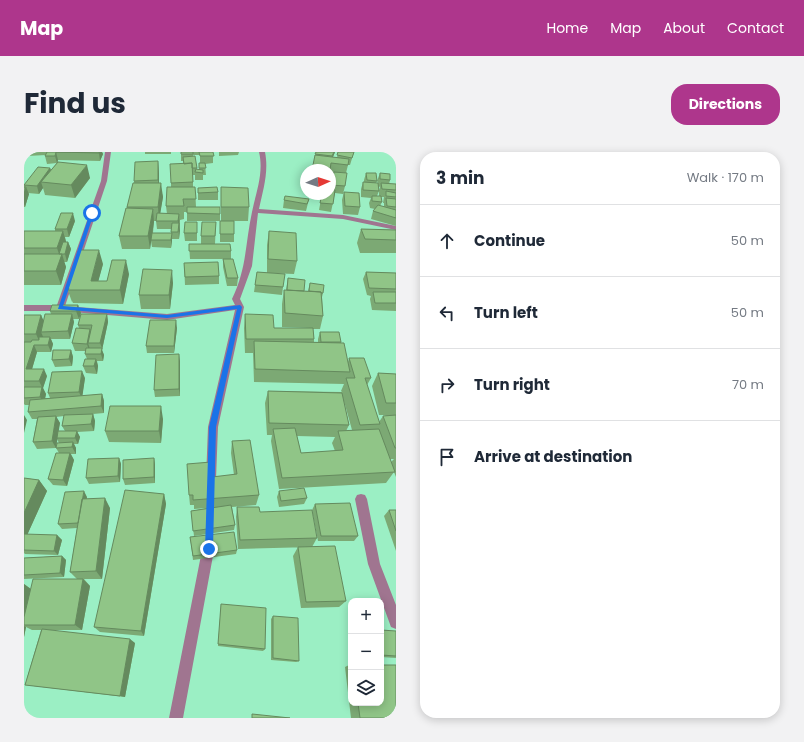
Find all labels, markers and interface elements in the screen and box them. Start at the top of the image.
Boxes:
text: Map [20,15,63,42]
text: Home [546,18,588,38]
text: Map [610,18,641,38]
text: About [663,18,705,38]
text: Contact [727,18,784,38]
text: Find us [24,84,126,123]
button: Directions [671,84,780,125]
north arrow [300,164,336,200]
text: 3 min [436,166,484,190]
text: Walk · 170 m [687,168,764,187]
route start [83,204,101,222]
icon: ahead [436,230,458,252]
text: Continue [474,230,545,251]
text: 50 m [731,231,764,250]
icon: left [436,302,458,324]
text: Turn left [474,302,538,323]
text: 50 m [731,303,764,322]
icon: right [436,374,458,396]
text: Turn right [474,374,550,395]
text: 70 m [732,375,764,394]
icon: arrive [436,446,458,468]
text: Arrive at destination [474,446,632,467]
route end [200,540,218,558]
map controls [348,598,384,706]
button: + [348,598,384,634]
button: − [348,634,384,670]
button: layers [348,670,384,706]

